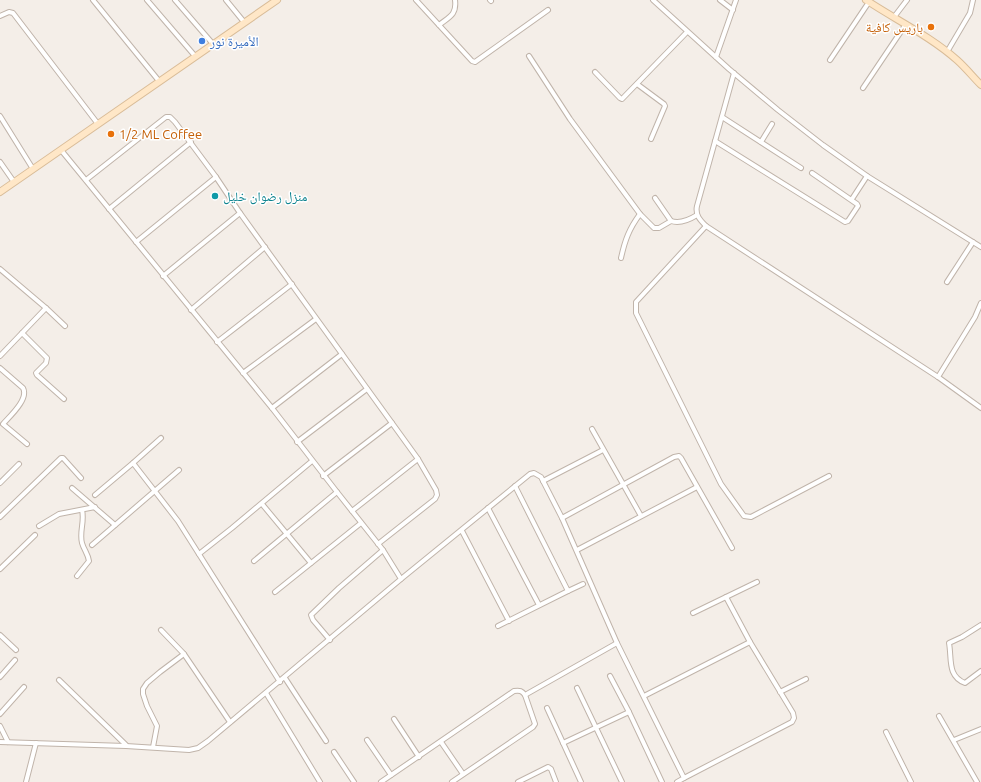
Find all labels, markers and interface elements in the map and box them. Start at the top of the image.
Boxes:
place label: باريس كافية [866,20,923,36]
marker: باريس كافية [926,22,936,32]
place label: الأميرة نور [209,34,259,50]
marker: الأميرة نور [197,36,207,46]
place label: 1/2 ML Coffee [119,127,202,141]
marker: 1/2 ML Coffee [106,129,116,139]
place label: منزل رضوان خليل [223,189,308,205]
marker: منزل رضوان خليل [210,191,220,201]

